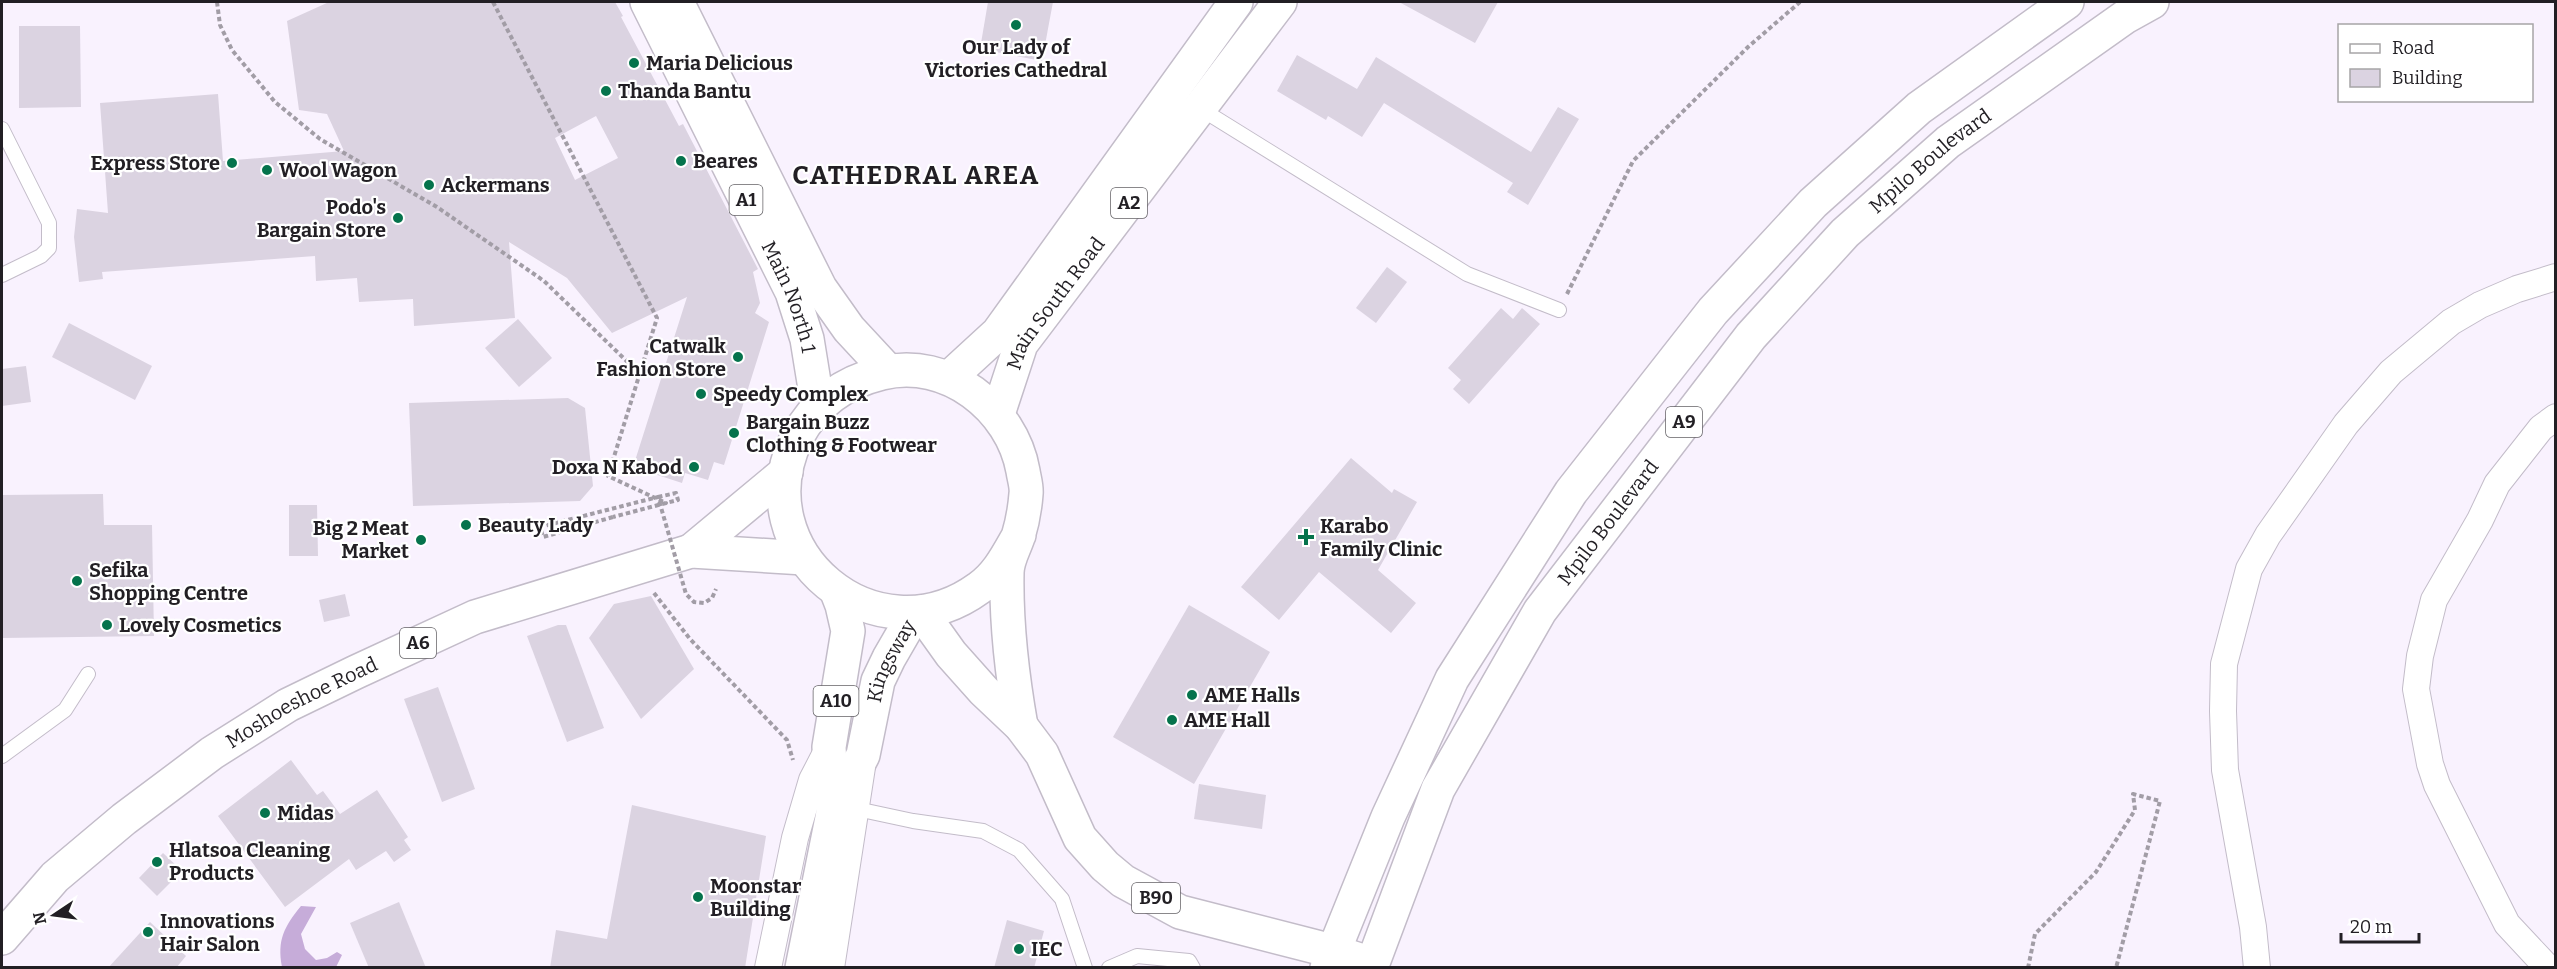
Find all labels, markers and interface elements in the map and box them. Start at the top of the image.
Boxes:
marker: Our Lady of Victories Cathedral [1009,18,1023,32]
legend [2338,24,2533,102]
place label: Our Lady of Victories Cathedral [925,35,1107,82]
text: Road [2392,37,2435,59]
place label: Maria Delicious [646,51,793,75]
marker: Maria Delicious [627,56,641,70]
text: Building [2392,67,2463,89]
place label: Thanda Bantu [618,79,751,103]
marker: Thanda Bantu [599,84,613,98]
street label: Mpilo Boulevard [1864,103,1996,218]
place label: Beares [693,149,758,173]
place label: Express Store [91,151,220,175]
marker: Beares [674,154,688,168]
marker: Express Store [225,156,239,170]
place label: Wool Wagon [279,158,397,182]
district label: CATHEDRAL AREA [792,160,1040,191]
marker: Wool Wagon [260,163,274,177]
place label: Ackermans [441,173,550,197]
marker: Ackermans [422,178,436,192]
road number: A1 [730,185,762,215]
road number: A2 [1111,188,1147,218]
place label: Podo's Bargain Store [257,195,386,242]
marker: Podo's Bargain Store [391,211,405,225]
street label: Main South Road [1001,232,1110,373]
street label: Main North 1 [756,237,821,354]
place label: Catwalk Fashion Store [596,334,726,381]
marker: Catwalk Fashion Store [731,350,745,364]
place label: Speedy Complex [713,382,869,406]
marker: Speedy Complex [694,387,708,401]
road number: A9 [1666,407,1702,437]
place label: Bargain Buzz Clothing & Footwear [746,410,938,457]
marker: Bargain Buzz Clothing & Footwear [727,426,741,440]
place label: Doxa N Kabod [552,455,682,479]
street label: Mpilo Boulevard [1552,455,1664,590]
marker: Doxa N Kabod [687,460,701,474]
place label: Beauty Lady [478,513,594,537]
place label: Karabo Family Clinic [1320,514,1442,561]
place label: Big 2 Meat Market [313,516,409,563]
marker: Beauty Lady [459,518,473,532]
marker: Karabo Family Clinic [1297,528,1315,546]
marker: Big 2 Meat Market [414,533,428,547]
place label: Sefika Shopping Centre [89,558,248,605]
marker: Sefika Shopping Centre [70,574,84,588]
place label: Lovely Cosmetics [119,613,282,637]
street label: Kingsway [862,615,921,704]
marker: Lovely Cosmetics [100,618,114,632]
road number: A6 [400,628,436,658]
street label: Moshoeshoe Road [221,652,381,753]
place label: AME Halls [1204,683,1300,707]
road number: A10 [814,686,858,716]
marker: AME Halls [1185,688,1199,702]
place label: AME Hall [1184,708,1270,732]
marker: AME Hall [1165,713,1179,727]
place label: Midas [277,801,334,825]
marker: Midas [258,806,272,820]
place label: Hlatsoa Cleaning Products [169,838,331,885]
marker: Hlatsoa Cleaning Products [150,855,164,869]
place label: Moonstar Building [710,874,802,921]
road number: B90 [1132,883,1180,913]
north arrow [24,885,84,945]
marker: Moonstar Building [691,890,705,904]
scale bar [2341,906,2419,944]
place label: Innovations Hair Salon [160,909,275,956]
text: N [29,910,51,926]
text: 20 m [2350,916,2392,938]
marker: Innovations Hair Salon [141,925,155,939]
place label: IEC [1031,937,1063,961]
marker: IEC [1012,942,1026,956]

